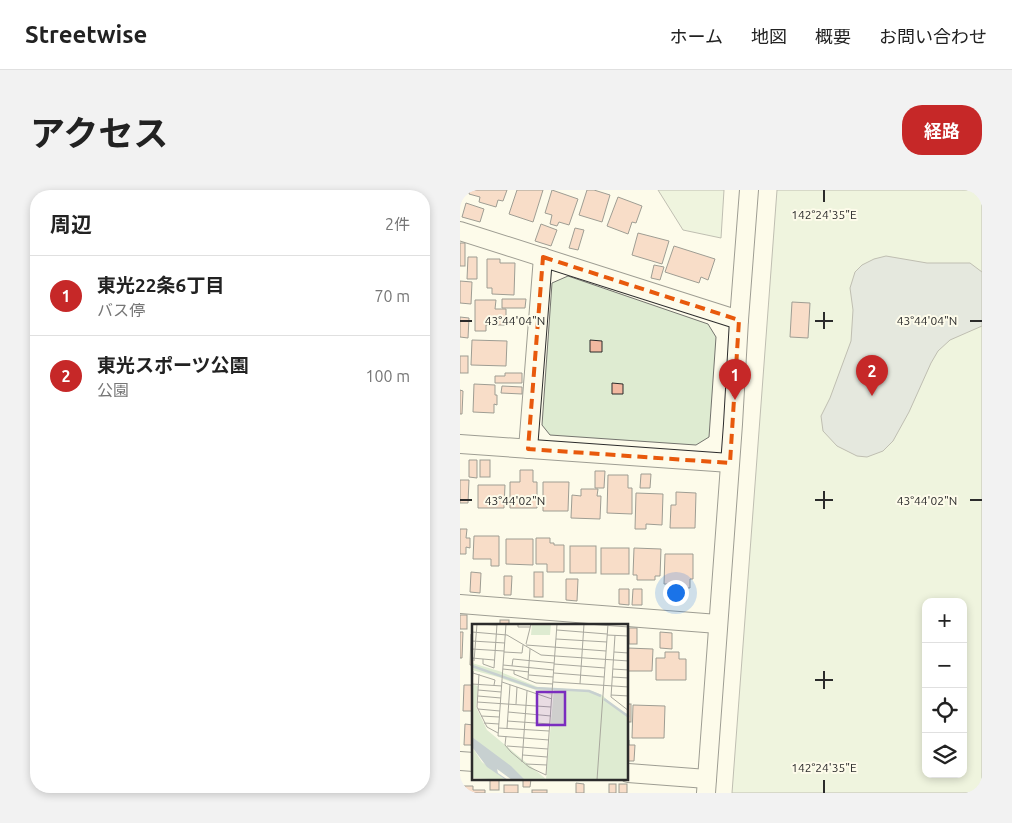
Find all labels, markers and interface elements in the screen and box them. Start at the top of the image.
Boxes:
text: Streetwise [25,21,147,48]
text: ホーム [670,26,723,46]
text: 地図 [751,26,787,46]
text: 概要 [815,26,851,46]
text: お問い合わせ [879,26,987,46]
button: 経路 [902,105,982,155]
text: アクセス [30,113,168,153]
text: 142°24'35"E [791,208,857,221]
text: 周辺 [50,212,92,236]
text: 2件 [385,215,410,233]
text: 東光22条6丁目 [97,274,224,296]
text: 1 [61,287,71,305]
text: 70 m [374,287,410,305]
text: バス停 [97,301,145,319]
text: 43°44'04"N [485,314,545,327]
text: 43°44'04"N [897,314,957,327]
text: 東光スポーツ公園 [97,354,249,376]
pin: 2 [856,355,888,396]
pin: 1 [719,359,751,400]
text: 2 [61,367,71,385]
text: 100 m [365,367,410,385]
text: 公園 [97,381,129,399]
text: 43°44'02"N [485,494,545,507]
text: 43°44'02"N [897,494,957,507]
your location [663,580,689,606]
map controls [922,598,967,778]
button: + [922,598,967,643]
inset map [472,624,629,780]
button: − [922,643,967,688]
button: locate [922,688,967,733]
button: layers [922,733,967,778]
text: 142°24'35"E [791,761,857,774]

